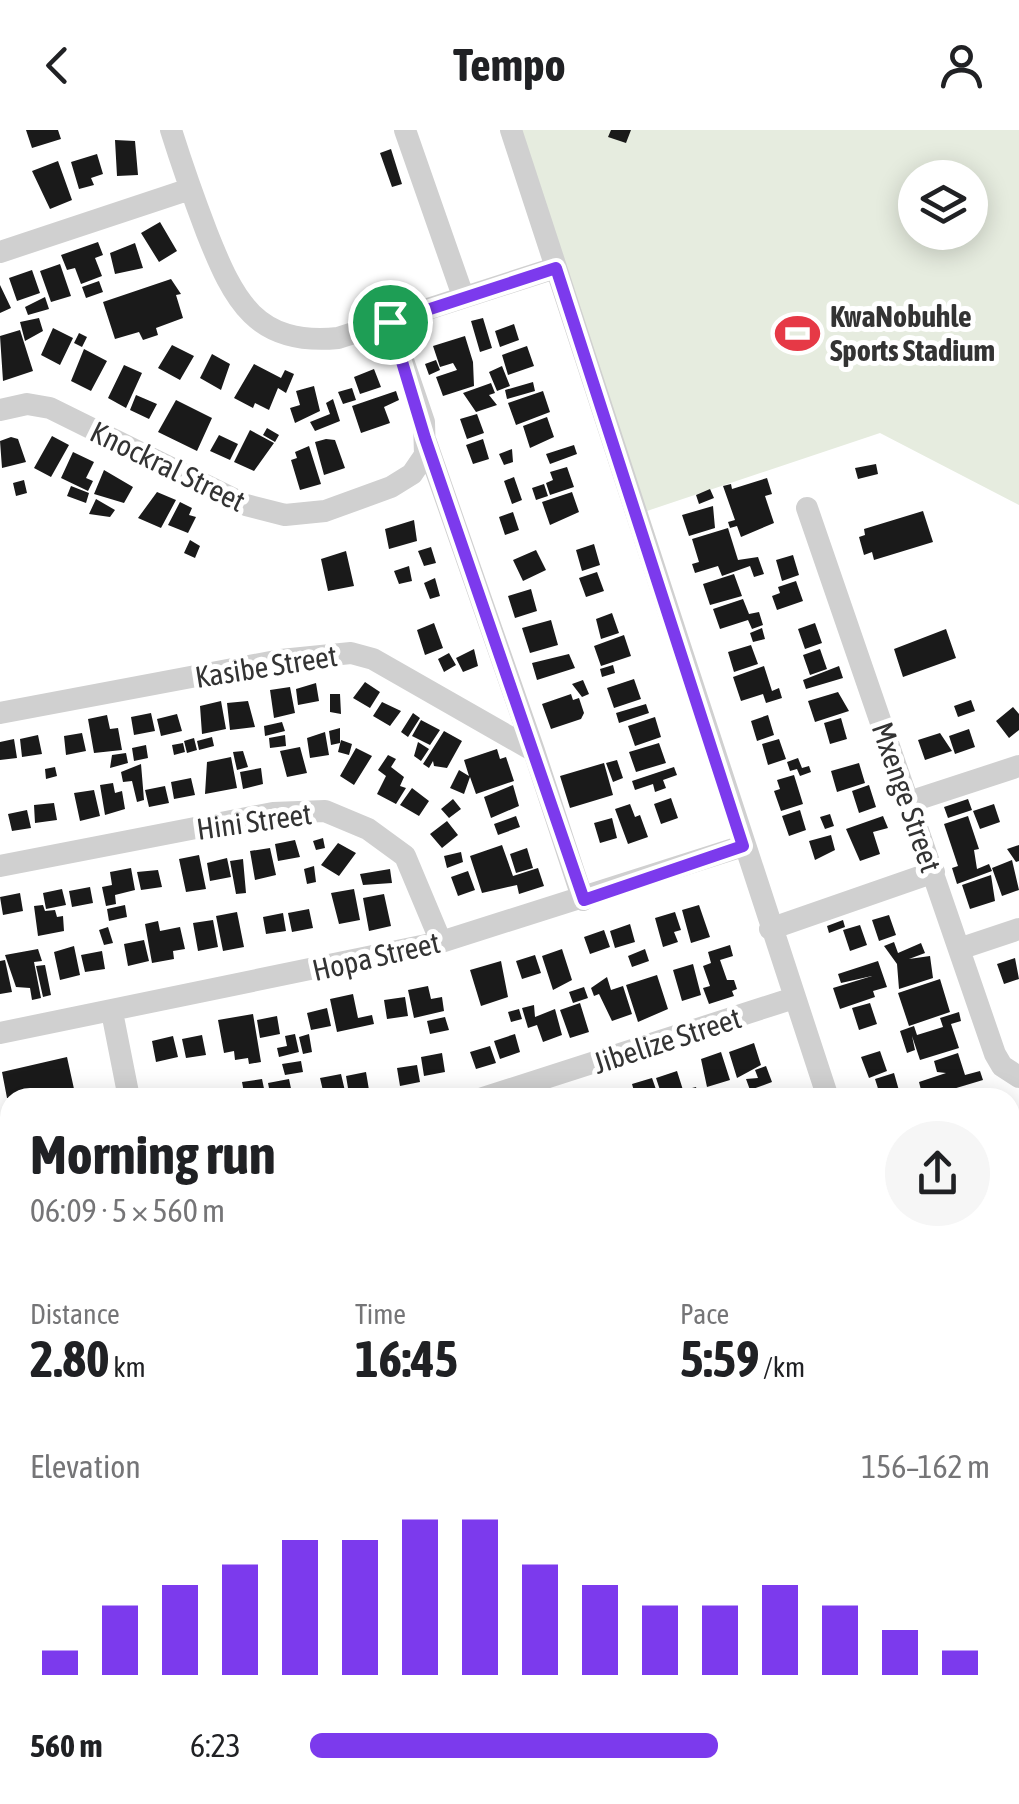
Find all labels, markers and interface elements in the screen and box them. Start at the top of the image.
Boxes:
icon: back [30,38,85,93]
icon: person [934,38,989,93]
text: Tempo [453,39,566,91]
map controls [898,160,988,250]
button: layers [898,160,988,250]
pin [348,280,433,365]
icon: arrive [363,295,418,350]
place label: KwaNobuhle Sports Stadium [830,299,995,367]
sports icon: KwaNobuhle Sports Stadium [773,309,821,357]
street label: Knockral Street [85,414,251,518]
street label: Kasibe Street [193,638,339,694]
street label: Mxenge Street [866,718,948,876]
street label: Hini Street [194,796,314,846]
street label: Hopa Street [309,925,443,987]
street label: Jibelize Street [589,1000,745,1080]
button: share [885,1121,990,1226]
text: Morning run [30,1123,276,1186]
text: 06:09 · 5 × 560 m [30,1192,225,1229]
text: Distance [30,1298,120,1330]
text: Time [355,1298,406,1330]
text: Pace [680,1298,729,1330]
text: 2.80 [30,1330,109,1388]
text: 16:45 [355,1330,458,1388]
text: 5:59 [680,1330,759,1388]
text: km [109,1351,146,1383]
text: /km [759,1351,805,1383]
text: Elevation [30,1448,141,1485]
text: 156–162 m [861,1448,990,1485]
text: 560 m [30,1727,103,1764]
text: 6:23 [190,1727,241,1764]

